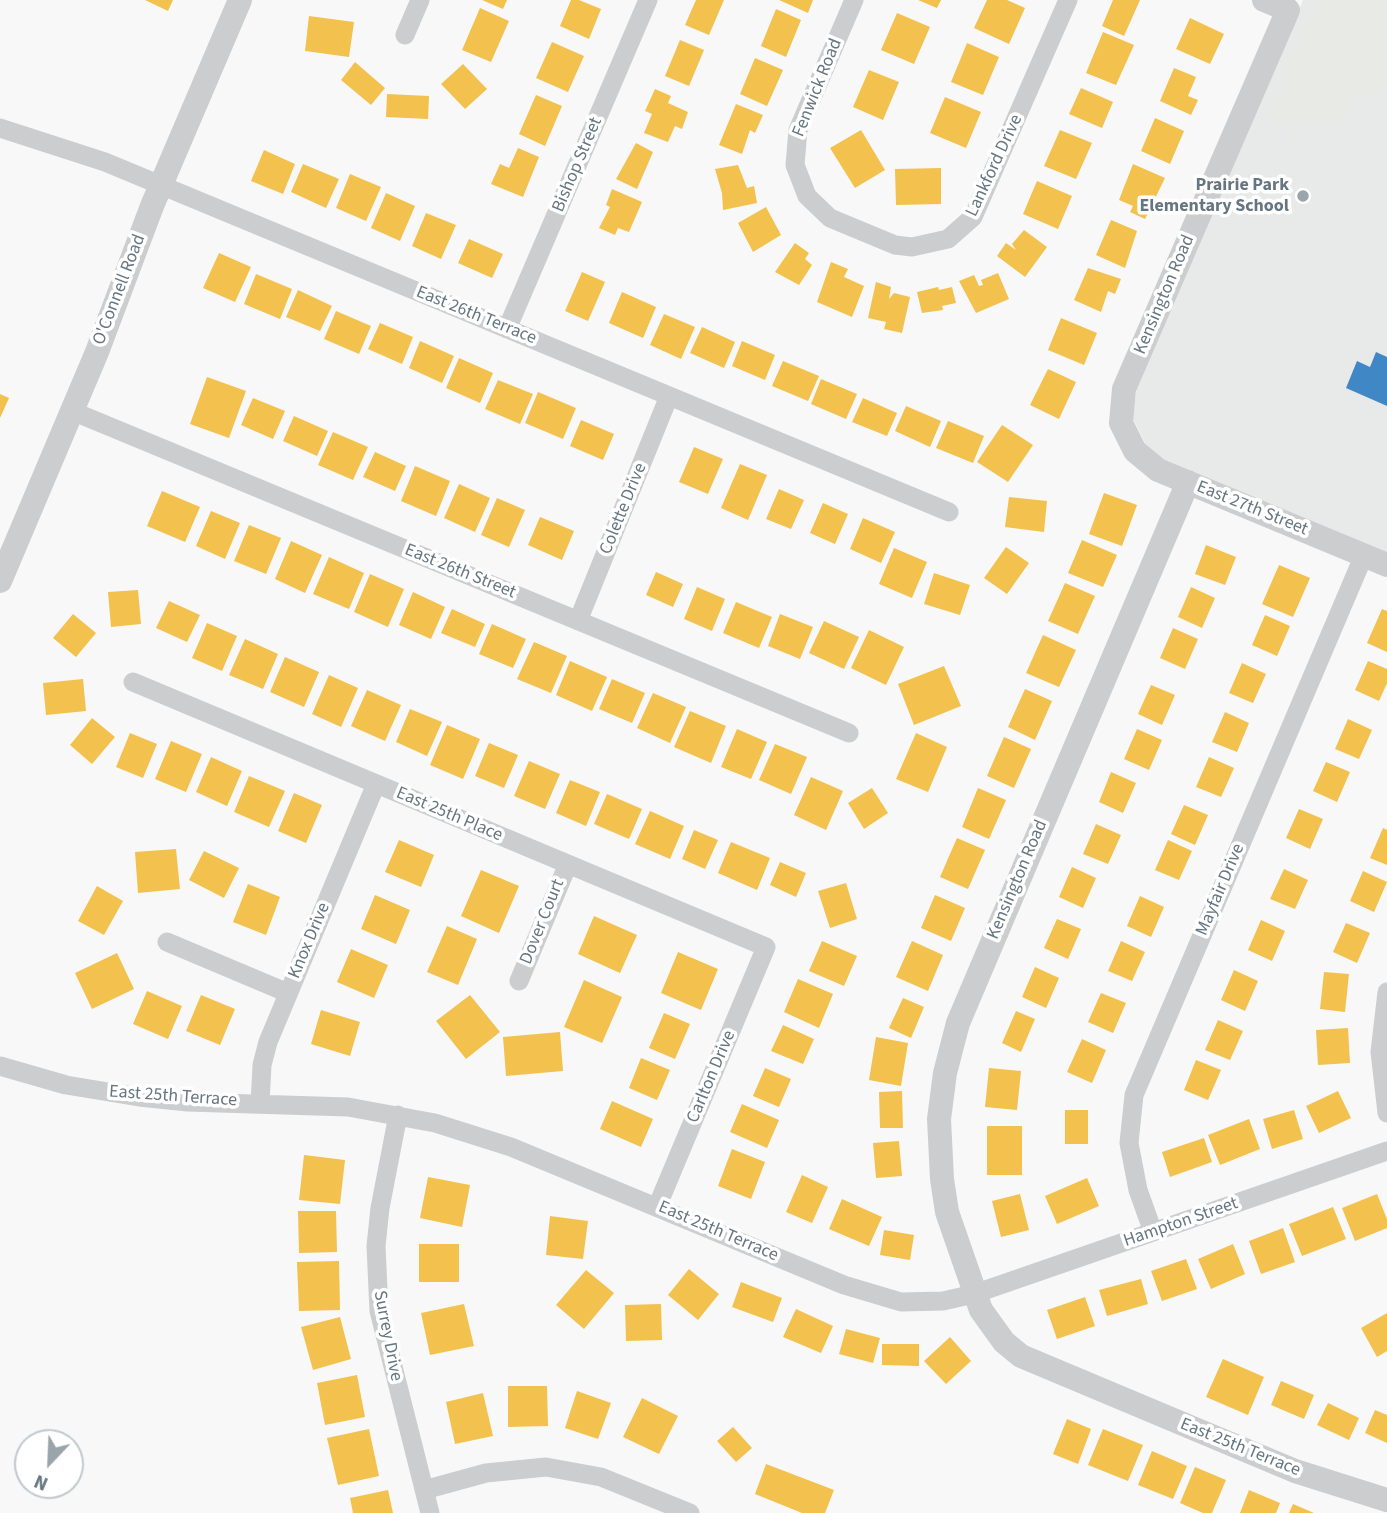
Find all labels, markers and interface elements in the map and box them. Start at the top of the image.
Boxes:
street label: Fenwick Road [788,36,848,140]
street label: Lankford Drive [962,112,1028,220]
street label: Bishop Street [548,114,608,216]
place label: Prairie Park Elementary School [1139,175,1289,218]
marker: Prairie Park Elementary School [1295,188,1311,204]
street label: O'Connell Road [89,232,151,348]
street label: Kensington Road [1130,232,1200,358]
street label: East 26th Terrace [413,282,539,350]
street label: Colette Drive [596,460,652,558]
street label: East 27th Street [1193,477,1311,541]
street label: East 26th Street [401,540,519,604]
street label: East 25th Place [393,783,505,847]
street label: Kensington Road [983,817,1053,943]
street label: Mayfair Drive [1192,841,1250,939]
street label: Dover Court [516,876,570,968]
street label: Knox Drive [284,900,336,982]
street label: Carlton Drive [683,1028,741,1126]
street label: East 25th Terrace [108,1082,238,1112]
street label: Hampton Street [1121,1193,1241,1253]
street label: East 25th Terrace [655,1197,781,1267]
street label: Surrey Drive [368,1289,406,1383]
street label: East 25th Terrace [1177,1414,1303,1482]
north arrow [14,1429,84,1499]
text: N [30,1467,52,1497]

